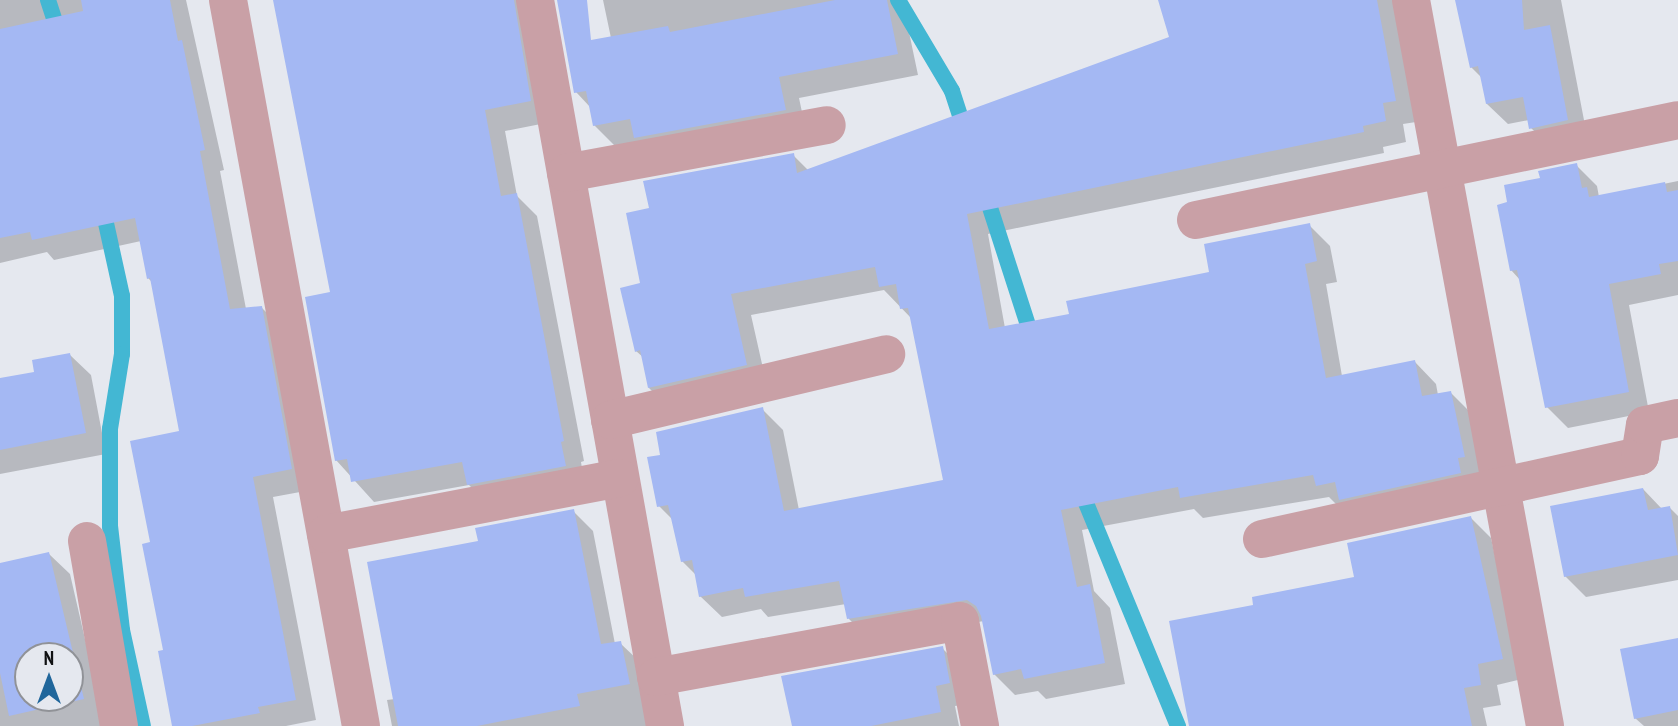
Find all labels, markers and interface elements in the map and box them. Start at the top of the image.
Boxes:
north arrow [14,642,84,712]
text: N [44,646,54,670]

